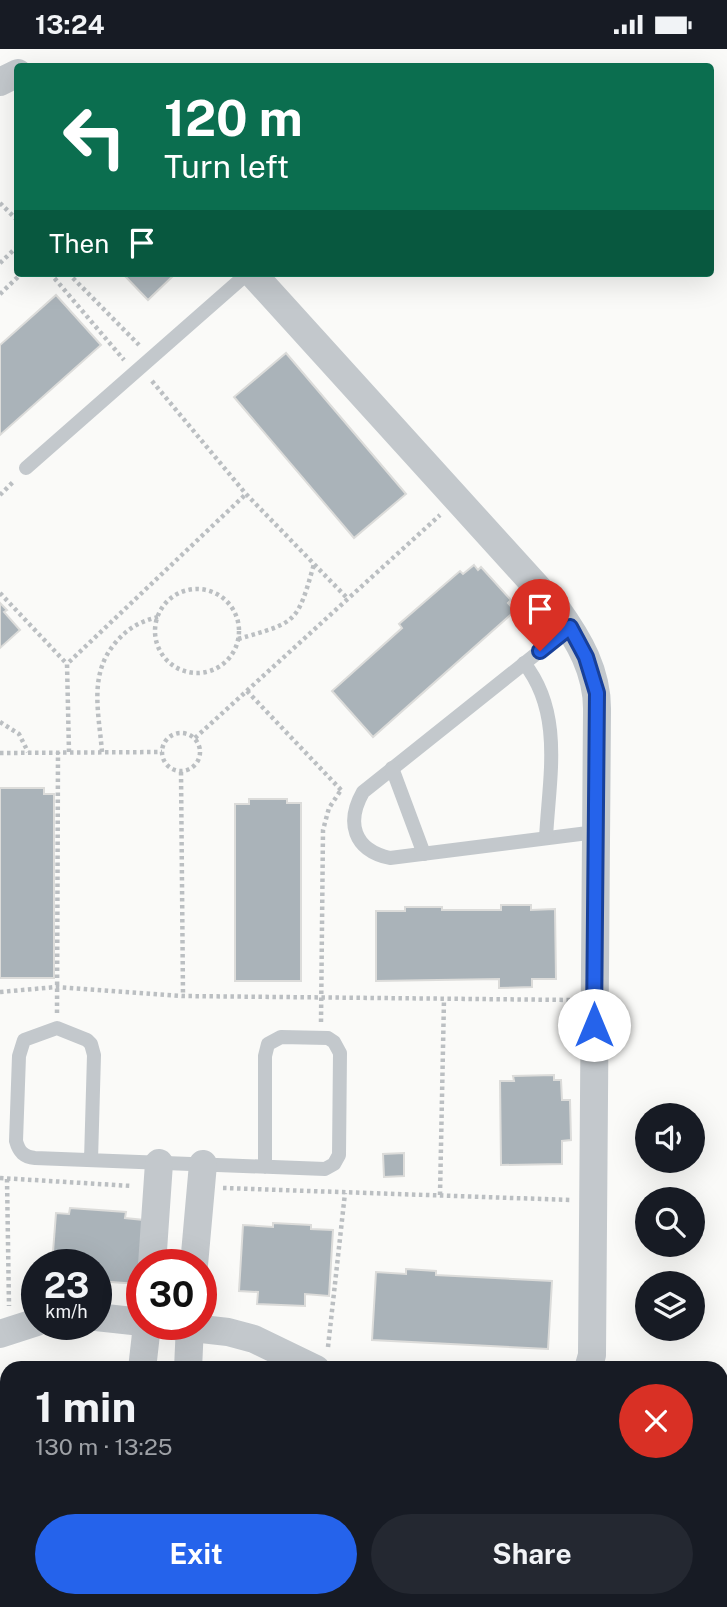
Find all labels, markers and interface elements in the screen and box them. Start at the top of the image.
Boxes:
text: 13:24 [35,9,105,40]
text: 120 m [164,89,303,147]
icon: left [49,91,140,182]
text: Turn left [164,148,289,185]
icon: arrive [123,224,161,262]
text: Then [49,228,109,259]
pin [510,579,570,651]
icon: arrive [521,590,559,628]
position arrow [557,988,631,1062]
map controls [635,1103,705,1341]
button: sound [635,1103,705,1173]
button: search [635,1187,705,1257]
speed limit sign: 30 [126,1249,217,1340]
text: 23 [44,1265,89,1306]
button: layers [635,1271,705,1341]
text: km/h [45,1301,88,1322]
text: 1 min [35,1382,136,1431]
button: close [619,1384,693,1458]
text: 130 m · 13:25 [35,1433,173,1460]
button: Exit [35,1514,357,1594]
button: Share [371,1514,693,1594]

